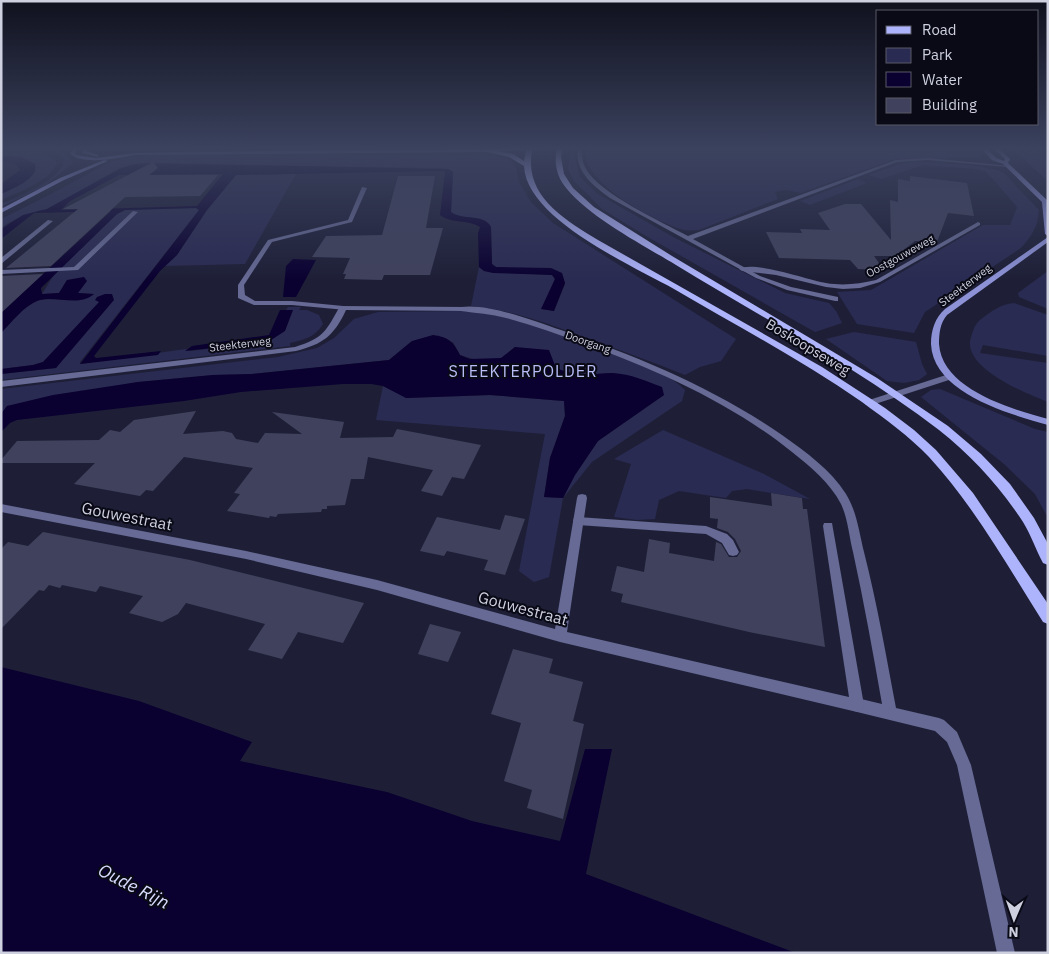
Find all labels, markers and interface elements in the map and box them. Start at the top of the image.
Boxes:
legend [876,10,1039,125]
text: Road [922,20,957,39]
text: Park [922,45,952,64]
text: Water [922,70,963,89]
text: Building [922,95,977,114]
street label: Oostgouweweg [863,231,937,280]
street label: Steekterweg [936,261,994,309]
street label: Boskoopseweg [763,315,854,379]
street label: Doorgang [563,328,613,356]
street label: Steekterweg [208,333,272,355]
district label: STEEKTERPOLDER [449,361,597,381]
street label: Gouwestraat [80,497,174,535]
street label: Gouwestraat [476,586,570,630]
water label: Oude Rijn [94,858,174,914]
north arrow [989,894,1039,944]
text: N [1008,923,1019,941]

